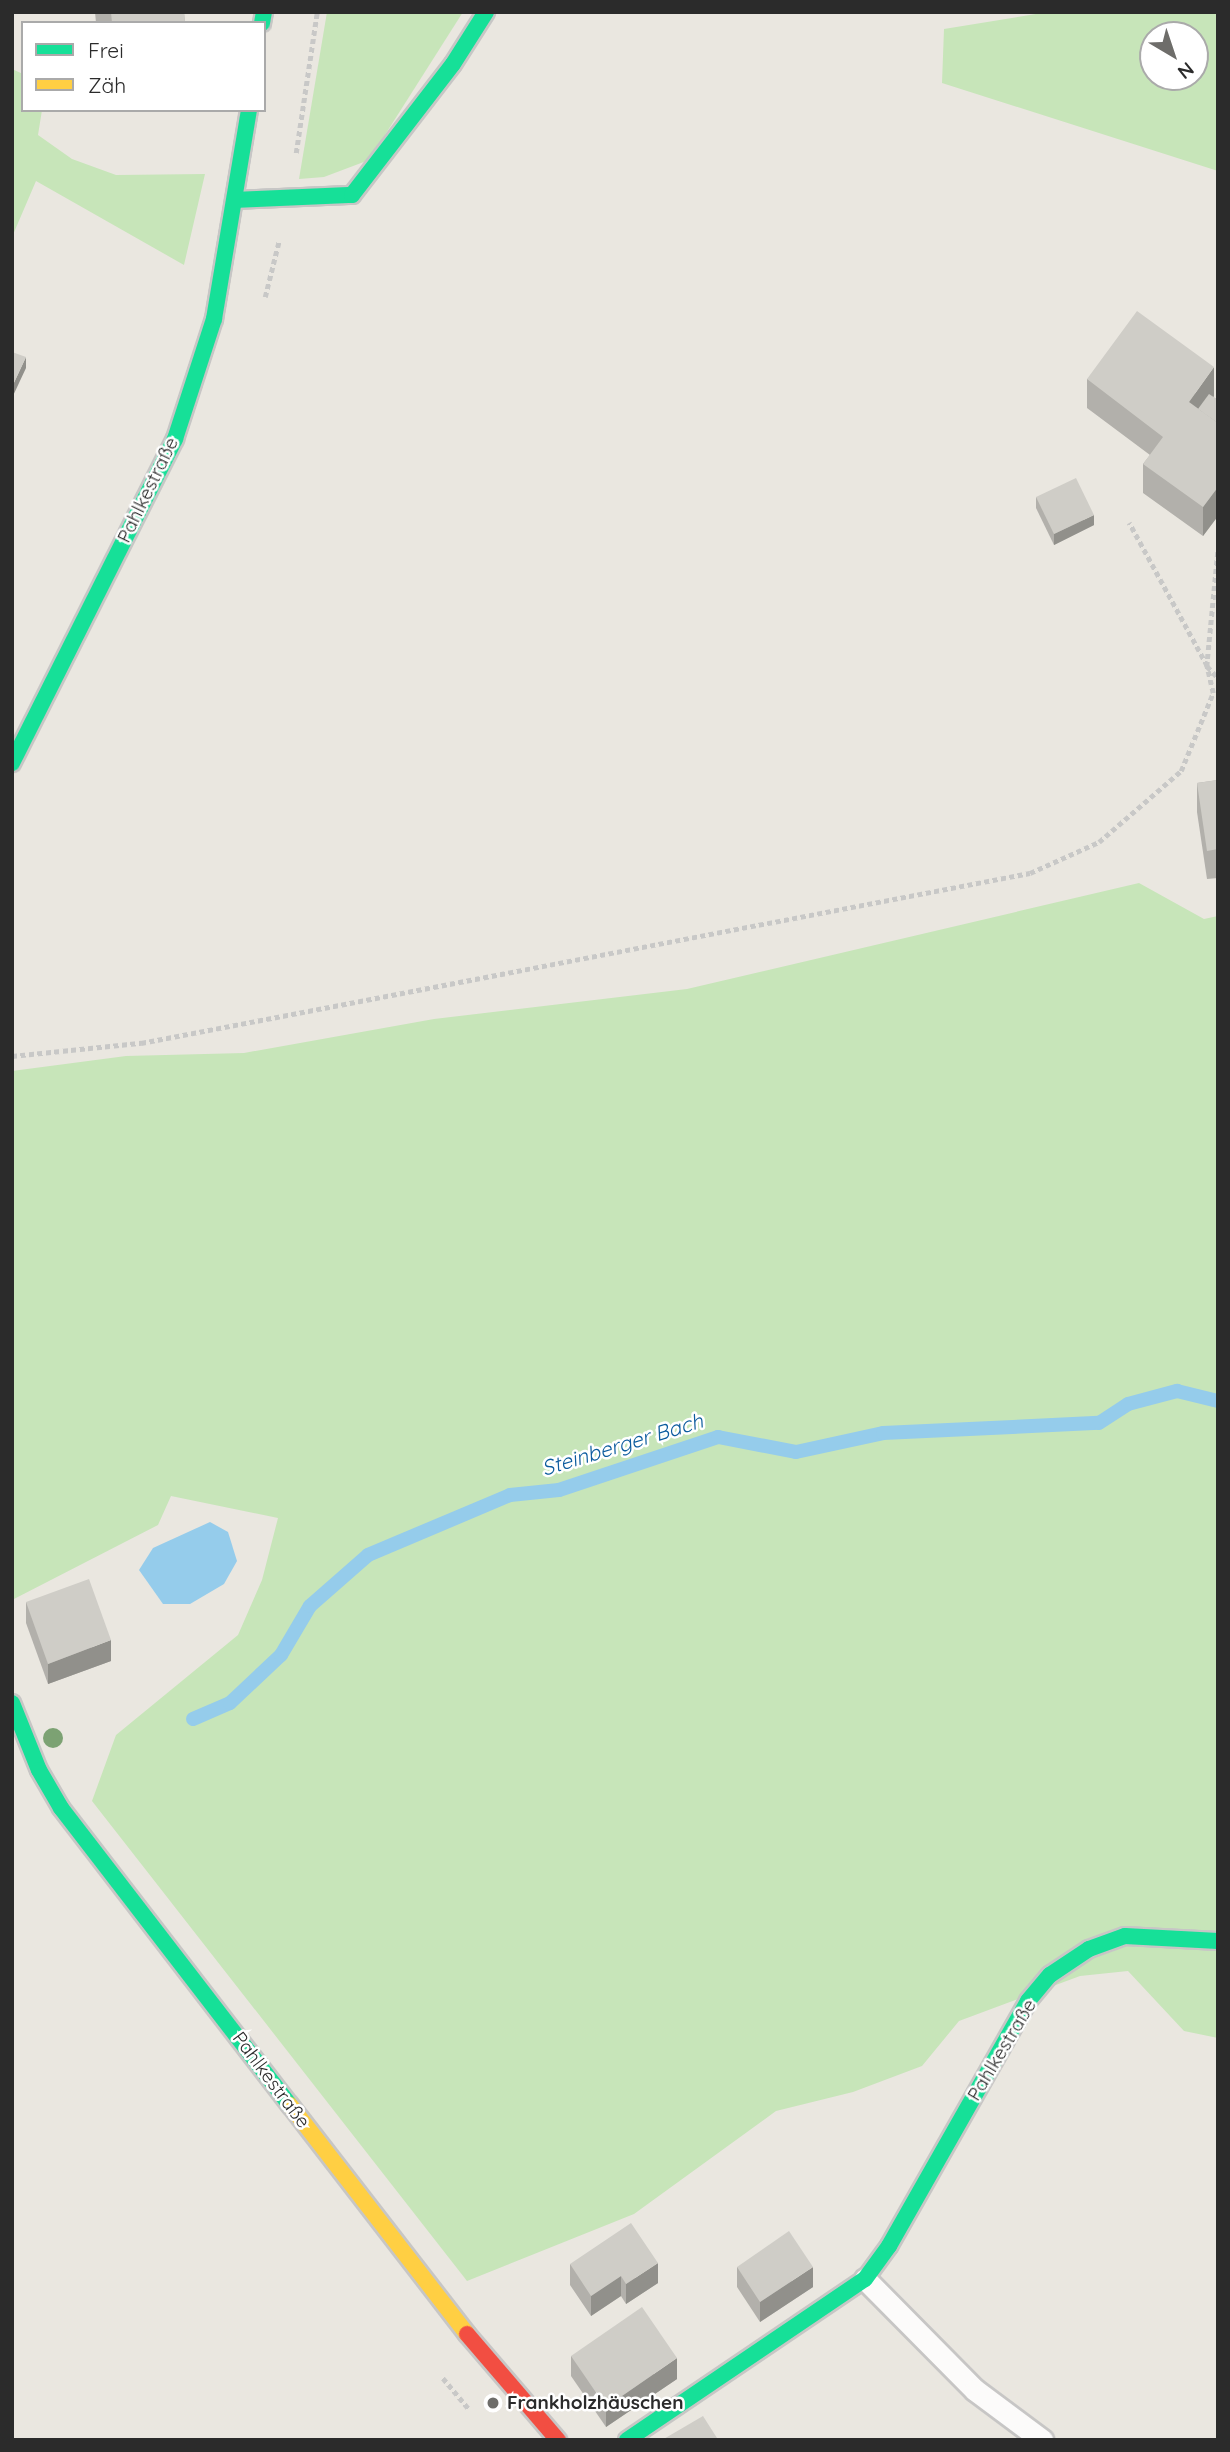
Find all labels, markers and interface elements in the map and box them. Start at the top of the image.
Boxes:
legend [21,21,266,112]
north arrow [1139,21,1209,91]
text: Frei [88,37,124,63]
text: N [1173,57,1199,84]
text: Zäh [88,72,126,98]
street label: Pahlkestraße [113,434,183,546]
water label: Steinberger Bach [538,1408,706,1480]
street label: Pahlkestraße [963,1995,1041,2105]
street label: Pahlkestraße [227,2027,315,2133]
place label: Frankholzhäuschen [507,2392,684,2414]
marker: Frankholzhäuschen [485,2395,501,2411]

